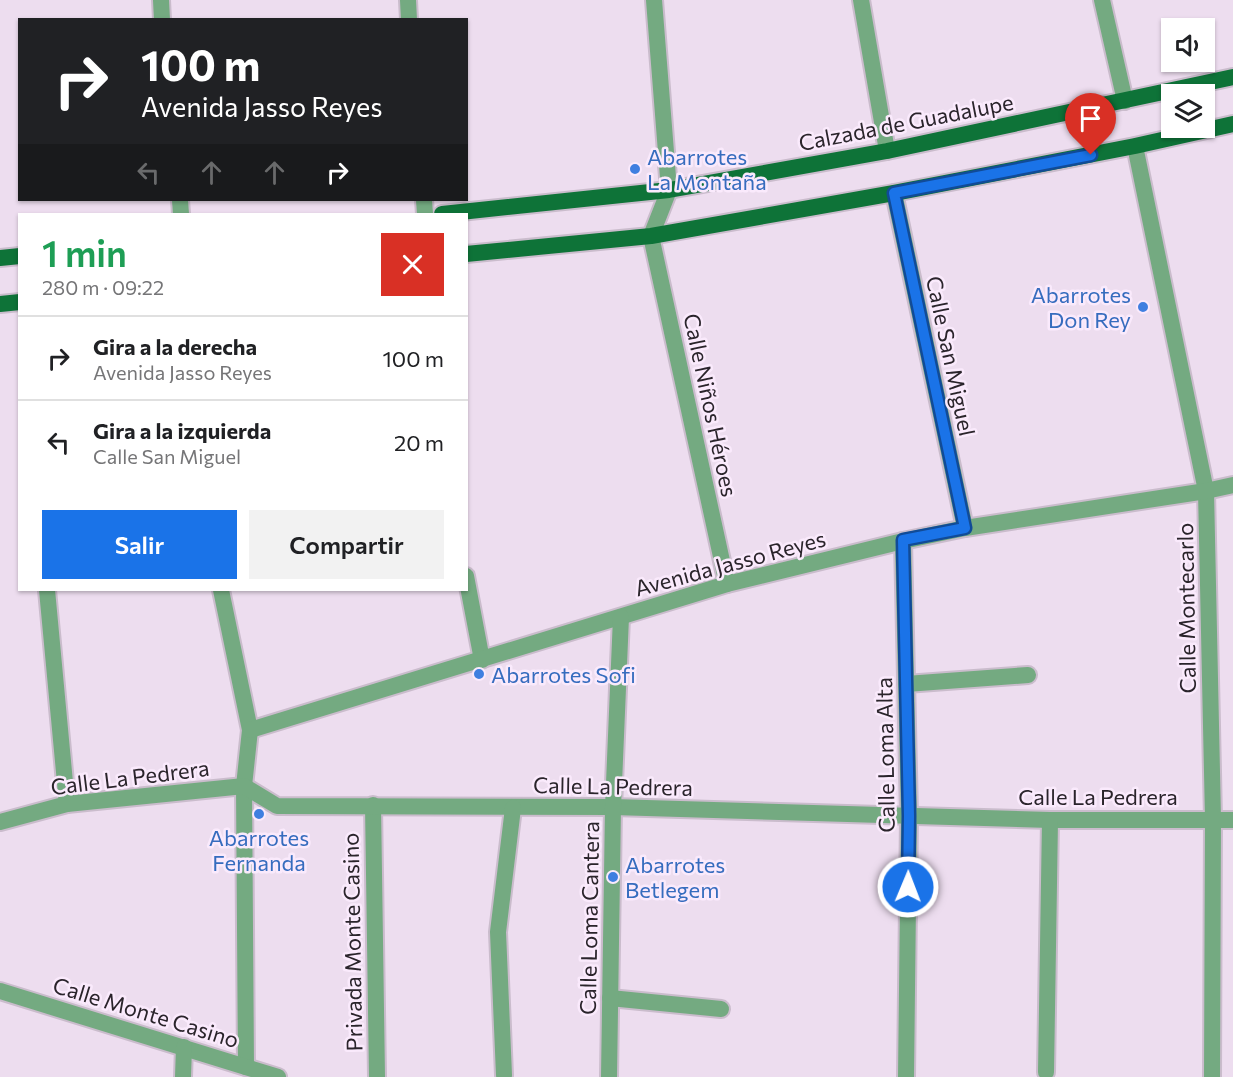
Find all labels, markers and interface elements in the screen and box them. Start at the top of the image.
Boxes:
map controls [1161,18,1215,138]
button: sound [1161,18,1215,72]
text: 100 m [141,38,261,90]
icon: right [42,42,120,120]
button: layers [1161,84,1215,138]
street label: Calzada de Guadalupe [796,88,1016,156]
text: Avenida Jasso Reyes [141,90,382,123]
pin [1065,93,1116,155]
icon: arrive [1074,102,1107,135]
place label: Abarrotes La Montaña [647,143,767,195]
icon: left [132,156,165,189]
icon: ahead [195,156,228,189]
icon: ahead [258,156,291,189]
icon: right [321,156,354,189]
marker: Abarrotes La Montaña [628,162,642,176]
text: 1 min [42,230,127,274]
button: close [381,233,444,296]
street label: Calle San Miguel [921,274,981,438]
text: 280 m · 09:22 [42,275,164,299]
place label: Abarrotes Don Rey [1031,281,1131,333]
marker: Abarrotes Don Rey [1136,300,1150,314]
street label: Calle Niños Héroes [678,311,744,499]
text: Gira a la derecha [93,333,257,360]
icon: right [42,342,75,375]
text: 100 m [382,345,444,372]
text: Avenida Jasso Reyes [93,360,272,384]
text: Gira a la izquierda [93,417,271,444]
icon: left [42,426,75,459]
text: 20 m [394,429,444,456]
text: Calle San Miguel [93,444,241,468]
button: Salir [42,510,237,579]
button: Compartir [249,510,444,579]
street label: Calle Montecarlo [1171,522,1201,694]
street label: Avenida Jasso Reyes [631,525,829,601]
place label: Abarrotes Sofi [491,661,636,688]
marker: Abarrotes Sofi [472,667,486,681]
street label: Calle Loma Alta [870,677,900,833]
street label: Calle La Pedrera [49,754,211,800]
street label: Calle La Pedrera [533,771,693,801]
street label: Calle La Pedrera [1018,783,1178,810]
marker: Abarrotes Fernanda [252,807,266,821]
street label: Calle Loma Cantera [574,821,604,1015]
place label: Abarrotes Fernanda [209,824,309,876]
street label: Privada Monte Casino [337,832,367,1052]
place label: Abarrotes Betlegem [625,851,725,903]
position arrow [876,855,940,919]
marker: Abarrotes Betlegem [606,870,620,884]
street label: Calle Monte Casino [50,971,242,1053]

